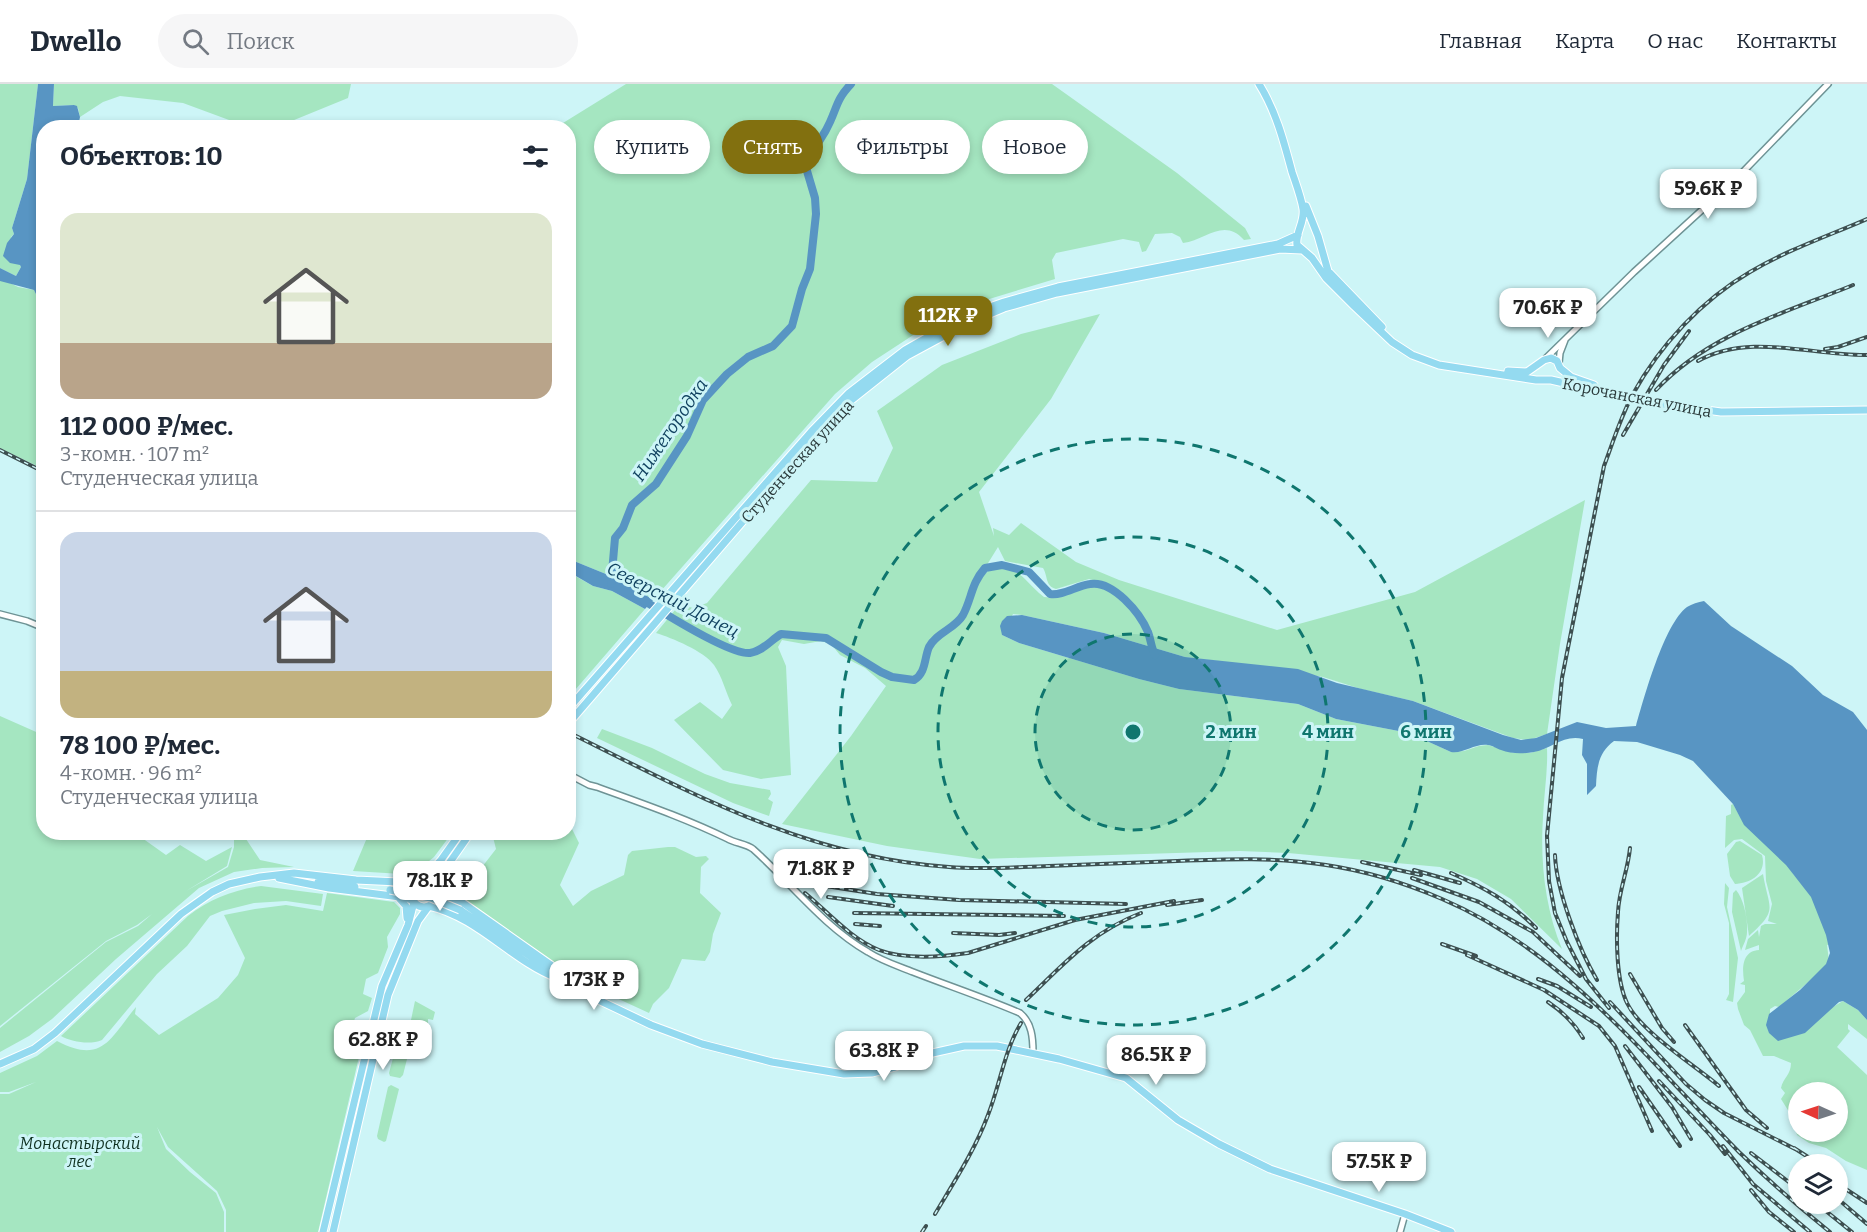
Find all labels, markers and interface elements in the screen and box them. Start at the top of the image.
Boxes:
search box [158,14,578,68]
text: Dwello [30,25,122,58]
icon: search [179,25,212,58]
text: Поиск [227,28,294,55]
text: Главная [1439,28,1522,54]
text: Карта [1555,28,1614,54]
text: О нас [1647,28,1703,54]
text: Контакты [1736,28,1837,54]
chip: Купить [594,120,710,174]
chip: Снять [722,120,823,174]
chip: Фильтры [835,120,970,174]
chip: Новое [982,120,1088,174]
icon: filters [519,140,552,173]
text: Объектов: 10 [60,141,223,172]
pin: 59.6K ₽ [1653,169,1763,220]
text: 59.6K ₽ [1674,176,1742,200]
icon: home [252,252,360,360]
pin: 70.6K ₽ [1493,288,1603,339]
text: 70.6K ₽ [1513,295,1583,319]
pin: 112K ₽ [899,296,997,347]
text: 112K ₽ [918,303,978,327]
water label: Нижегородка [628,374,712,486]
street label: Корочанская улица [1561,374,1713,421]
street label: Студенческая улица [737,396,858,527]
text: 112 000 ₽/мес. [60,411,233,442]
text: 3-комн. · 107 m² [60,442,209,466]
text: Студенческая улица [60,466,258,490]
water label: Северский Донец [603,557,743,643]
icon: home [252,571,360,679]
text: 2 мин [1205,721,1257,743]
text: 4 мин [1302,721,1354,743]
text: 6 мин [1400,721,1452,743]
centre of rings [1123,722,1143,742]
text: 78 100 ₽/мес. [60,730,220,761]
text: 4-комн. · 96 m² [60,761,202,785]
text: Студенческая улица [60,785,258,809]
pin: 71.8K ₽ [766,849,876,900]
text: 71.8K ₽ [787,856,855,880]
pin: 78.1K ₽ [385,861,495,912]
text: 78.1K ₽ [407,868,473,892]
pin: 173K ₽ [545,960,643,1011]
text: 173K ₽ [563,967,625,991]
pin: 62.8K ₽ [328,1020,438,1071]
text: 62.8K ₽ [348,1027,418,1051]
pin: 63.8K ₽ [829,1031,939,1082]
pin: 86.5K ₽ [1101,1035,1211,1086]
text: 63.8K ₽ [849,1038,919,1062]
text: 86.5K ₽ [1121,1042,1191,1066]
north arrow [1788,1082,1848,1142]
map controls [1788,1082,1848,1214]
park label: Монастырский лес [20,1134,140,1171]
pin: 57.5K ₽ [1324,1142,1434,1193]
text: 57.5K ₽ [1346,1149,1412,1173]
button: layers [1788,1154,1848,1214]

